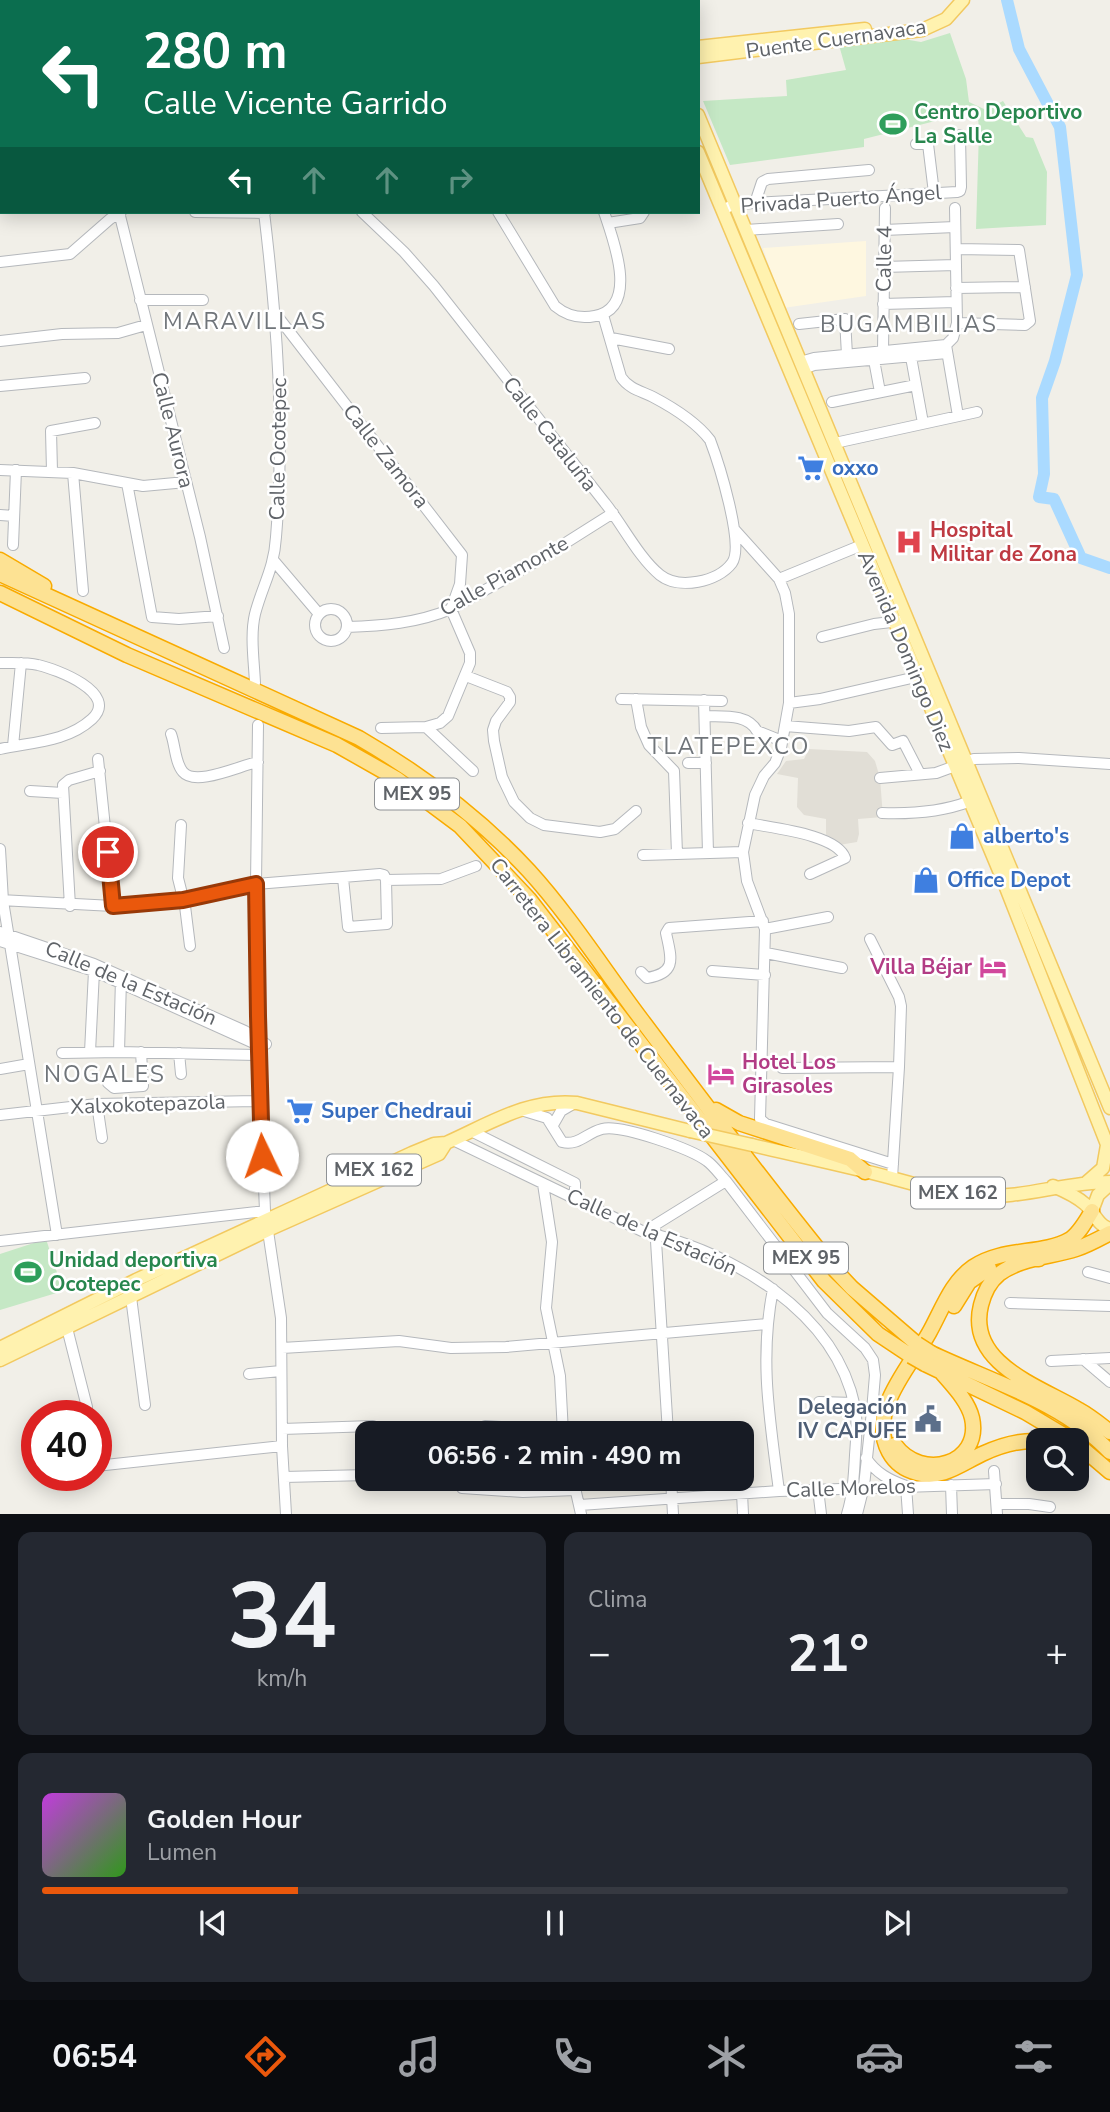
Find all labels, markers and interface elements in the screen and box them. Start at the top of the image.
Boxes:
street label: Puente Cuernavaca [744,12,928,66]
text: 280 m [143,18,287,85]
icon: left [28,28,119,119]
text: Calle Vicente Garrido [143,82,447,125]
place label: Centro Deportivo La Salle [914,98,1082,150]
sports icon: Centro Deportivo La Salle [878,109,908,139]
icon: left [222,161,260,199]
icon: ahead [295,161,333,199]
icon: ahead [368,161,406,199]
icon: right [441,161,479,199]
street label: Privada Puerto Ángel [740,178,943,220]
street label: Calle 4 [869,226,899,292]
district label: MARAVILLAS [163,306,327,337]
district label: BUGAMBILIAS [820,309,998,340]
street label: Calle Aurora [145,369,201,491]
street label: Calle Cataluña [496,371,604,497]
street label: Calle Ocotepec [263,377,293,521]
street label: Calle Zamora [336,398,436,514]
supermarket icon: oxxo [796,453,826,483]
place label: oxxo [832,454,879,482]
place label: Hospital Militar de Zona [930,516,1077,568]
hospital icon: Hospital Militar de Zona [894,527,924,557]
street label: Calle Piamonte [435,529,573,623]
street label: Avenida Domingo Diez [851,547,961,756]
district label: TLATEPEXCO [648,731,810,762]
road number: MEX 95 [375,778,459,810]
shop icon: alberto's [947,821,977,851]
pin [78,822,138,882]
place label: alberto's [983,822,1069,850]
icon: arrive [89,833,127,871]
street label: Carretera Libramiento de Cuernavaca [483,852,721,1144]
shop icon: Office Depot [911,865,941,895]
place label: Office Depot [947,866,1071,894]
street label: Calle de la Estación [41,934,221,1032]
hotel icon: Villa Béjar [978,952,1008,982]
place label: Villa Béjar [869,953,973,981]
place label: Hotel Los Girasoles [742,1048,836,1100]
district label: NOGALES [44,1059,166,1090]
hotel icon: Hotel Los Girasoles [706,1059,736,1089]
street label: Xalxokotepazola [70,1087,226,1121]
supermarket icon: Super Chedraui [285,1096,315,1126]
place label: Super Chedraui [321,1097,472,1125]
position arrow [225,1119,299,1193]
road number: MEX 162 [327,1154,421,1186]
road number: MEX 162 [911,1177,1005,1208]
street label: Calle de la Estación [562,1182,742,1282]
road number: MEX 95 [764,1242,848,1274]
place label: Unidad deportiva Ocotepec [49,1246,218,1298]
sports icon: Unidad deportiva Ocotepec [13,1257,43,1287]
place label: Delegación IV CAPUFE [797,1393,907,1445]
speed limit sign: 40 [21,1400,112,1491]
public building icon: Delegación IV CAPUFE [913,1404,943,1434]
map controls [1026,1428,1089,1491]
button: search [1026,1428,1089,1491]
text: 06:56 · 2 min · 490 m [428,1438,681,1473]
street label: Calle Morelos [786,1472,916,1504]
text: 34 [227,1555,337,1679]
text: Clima [588,1584,648,1615]
text: 21° [787,1618,869,1689]
text: − [588,1628,611,1679]
text: + [1045,1628,1068,1679]
text: km/h [257,1663,307,1694]
text: Golden Hour [147,1802,302,1837]
text: Lumen [147,1837,217,1868]
icon: previous [194,1904,232,1942]
icon: pause [536,1904,574,1942]
icon: next [878,1904,916,1942]
icon: directions [241,2032,290,2081]
icon: music [395,2032,444,2081]
icon: phone [548,2032,597,2081]
icon: climate [702,2032,751,2081]
icon: car [855,2032,904,2081]
icon: filters [1009,2032,1058,2081]
text: 06:54 [52,2035,137,2078]

